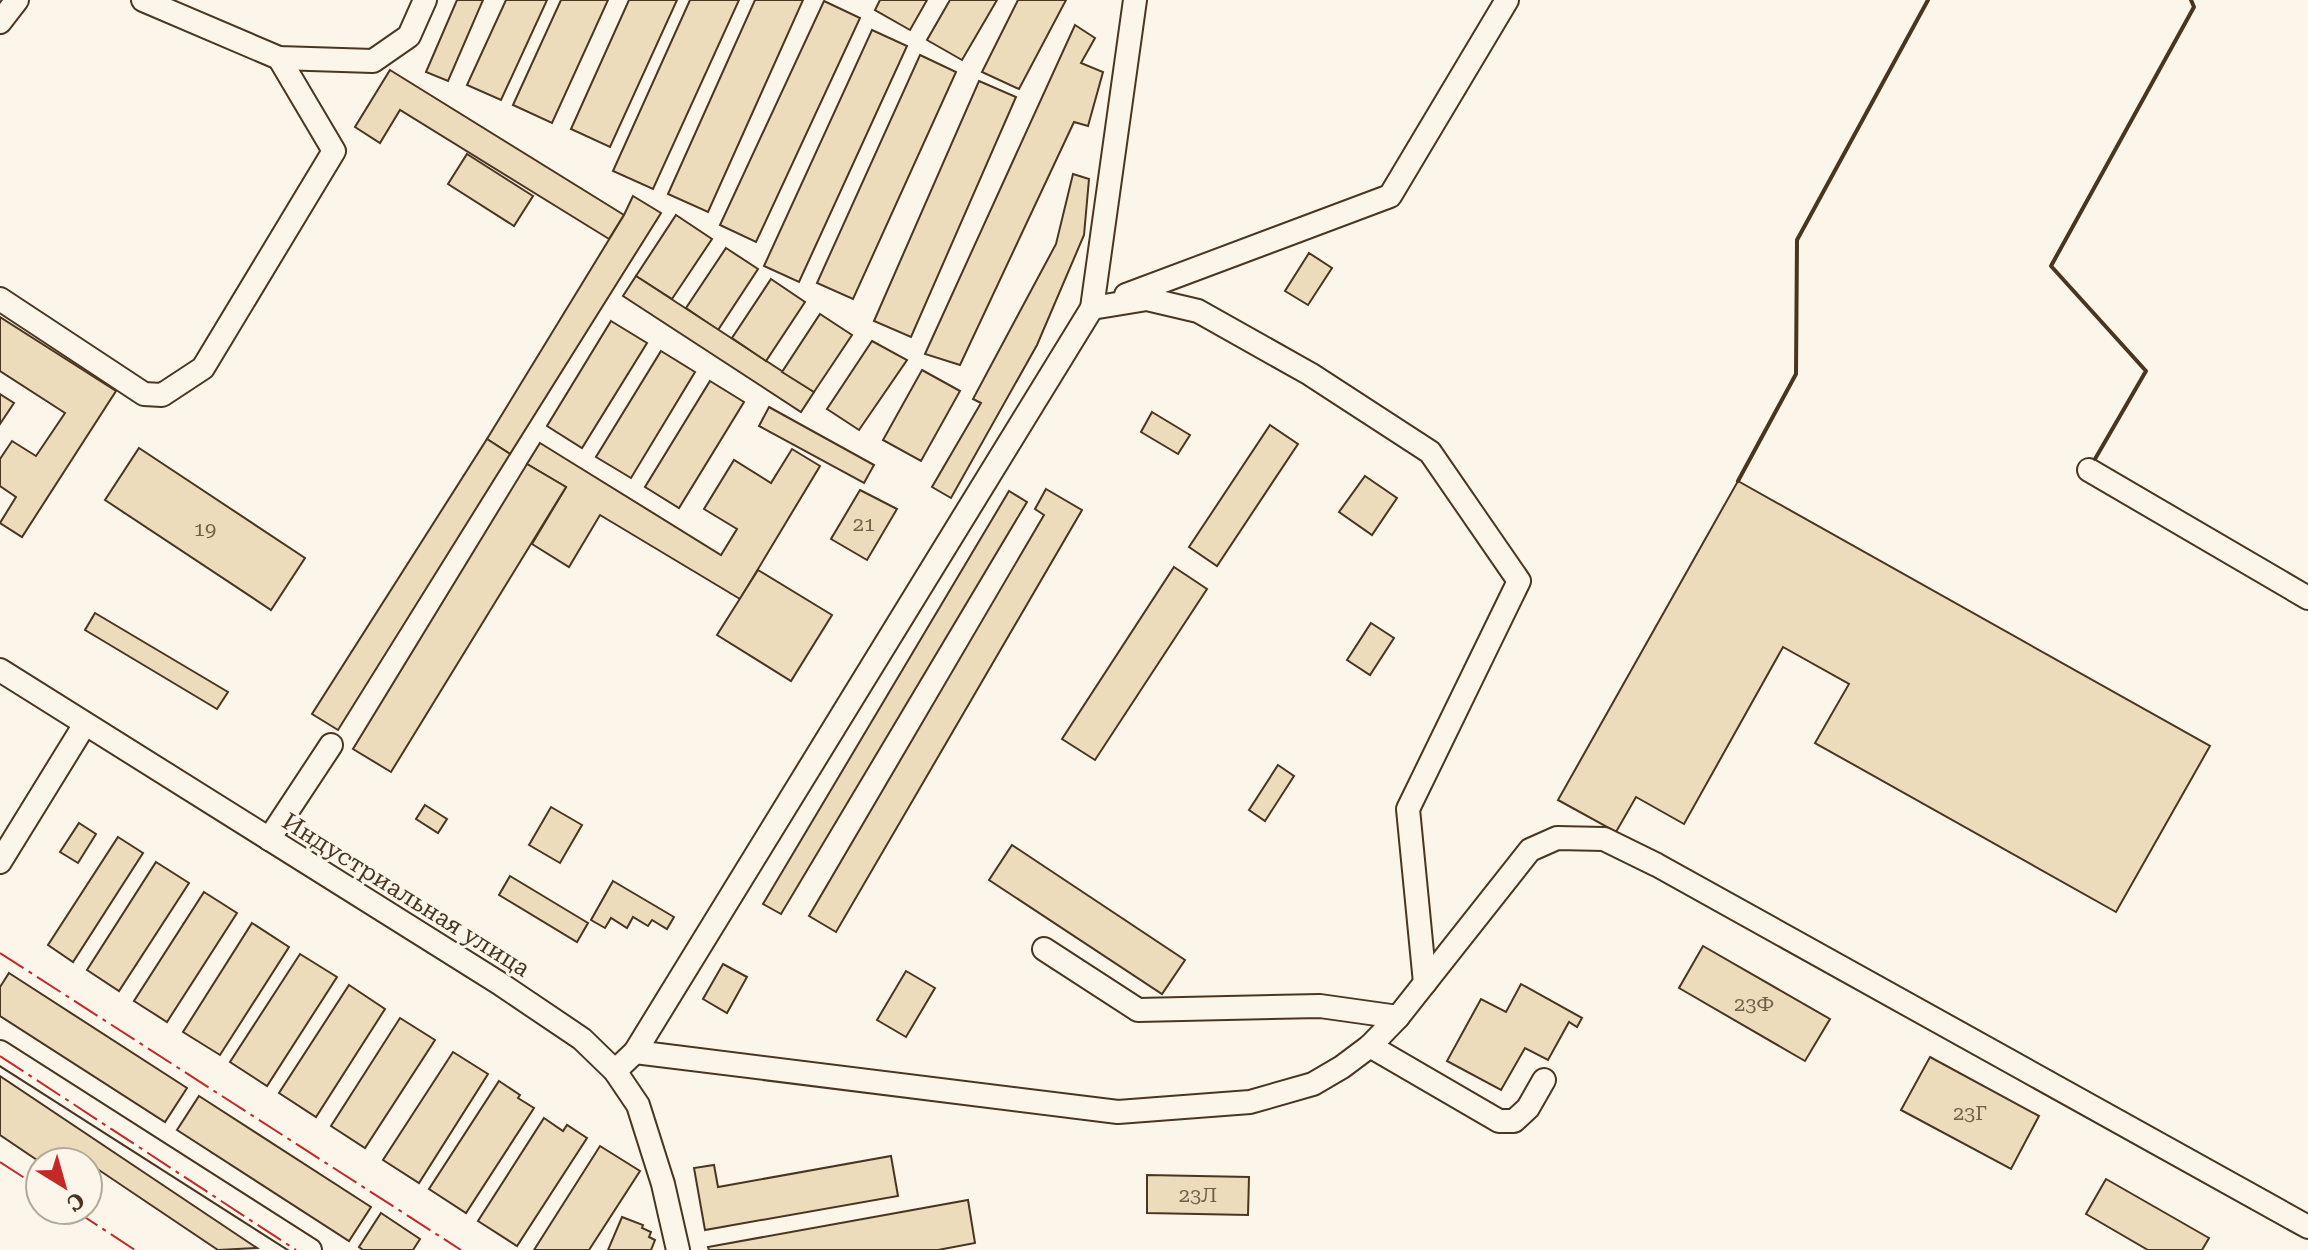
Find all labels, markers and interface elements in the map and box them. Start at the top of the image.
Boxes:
house number: 21 [853,512,875,536]
house number: 19 [194,517,216,541]
street label: Индустриальная улица [277,807,535,983]
house number: 23Ф [1734,992,1774,1016]
house number: 23Г [1953,1101,1987,1125]
north arrow [24,1146,104,1226]
house number: 23Л [1179,1183,1217,1207]
text: С [62,1187,89,1216]

